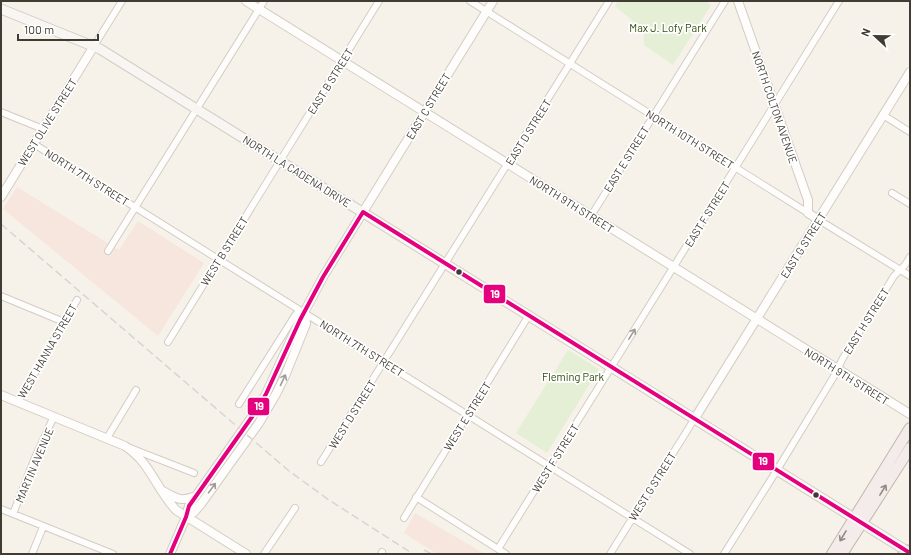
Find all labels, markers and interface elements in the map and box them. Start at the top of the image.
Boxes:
scale bar [18,16,98,42]
north arrow [855,16,895,56]
park label: Max J. Lofy Park [629,21,707,34]
text: 100 m [24,22,54,36]
text: N [858,26,873,38]
street label: EAST B STREET [304,46,356,116]
street label: NORTH COLTON AVENUE [750,49,800,165]
street label: EAST C STREET [403,70,453,142]
street label: WEST OLIVE STREET [15,76,79,168]
street label: EAST D STREET [503,97,553,167]
street label: NORTH 10TH STREET [644,107,736,171]
street label: EAST E STREET [601,124,651,194]
street label: NORTH LA CADENA DRIVE [241,132,354,210]
street label: NORTH 7TH STREET [43,146,131,208]
street label: NORTH 9TH STREET [528,173,616,235]
street label: EAST F STREET [682,179,732,249]
street label: EAST G STREET [778,210,828,280]
street label: WEST B STREET [198,214,250,288]
unlabelled marker [454,267,464,277]
line badge: 19 [483,284,506,304]
street label: EAST H STREET [840,285,892,357]
text: 19 [490,287,500,300]
street label: WEST HANNA STREET [15,301,79,401]
street label: NORTH 7TH STREET [318,317,406,379]
one-way arrow [628,328,637,339]
street label: NORTH 9TH STREET [803,345,891,407]
park label: Fleming Park [542,370,605,383]
one-way arrow [280,374,287,386]
street label: WEST D STREET [326,377,378,451]
street label: WEST E STREET [441,379,493,453]
line badge: 19 [247,397,270,416]
text: 19 [254,399,264,412]
street label: WEST F STREET [529,421,581,495]
street label: MARTIN AVENUE [12,425,56,505]
street label: WEST G STREET [626,449,678,523]
line badge: 19 [752,452,775,471]
text: 19 [758,454,768,467]
one-way arrow [208,483,216,494]
one-way arrow [880,484,888,496]
unlabelled marker [811,490,821,500]
one-way arrow [839,530,847,541]

